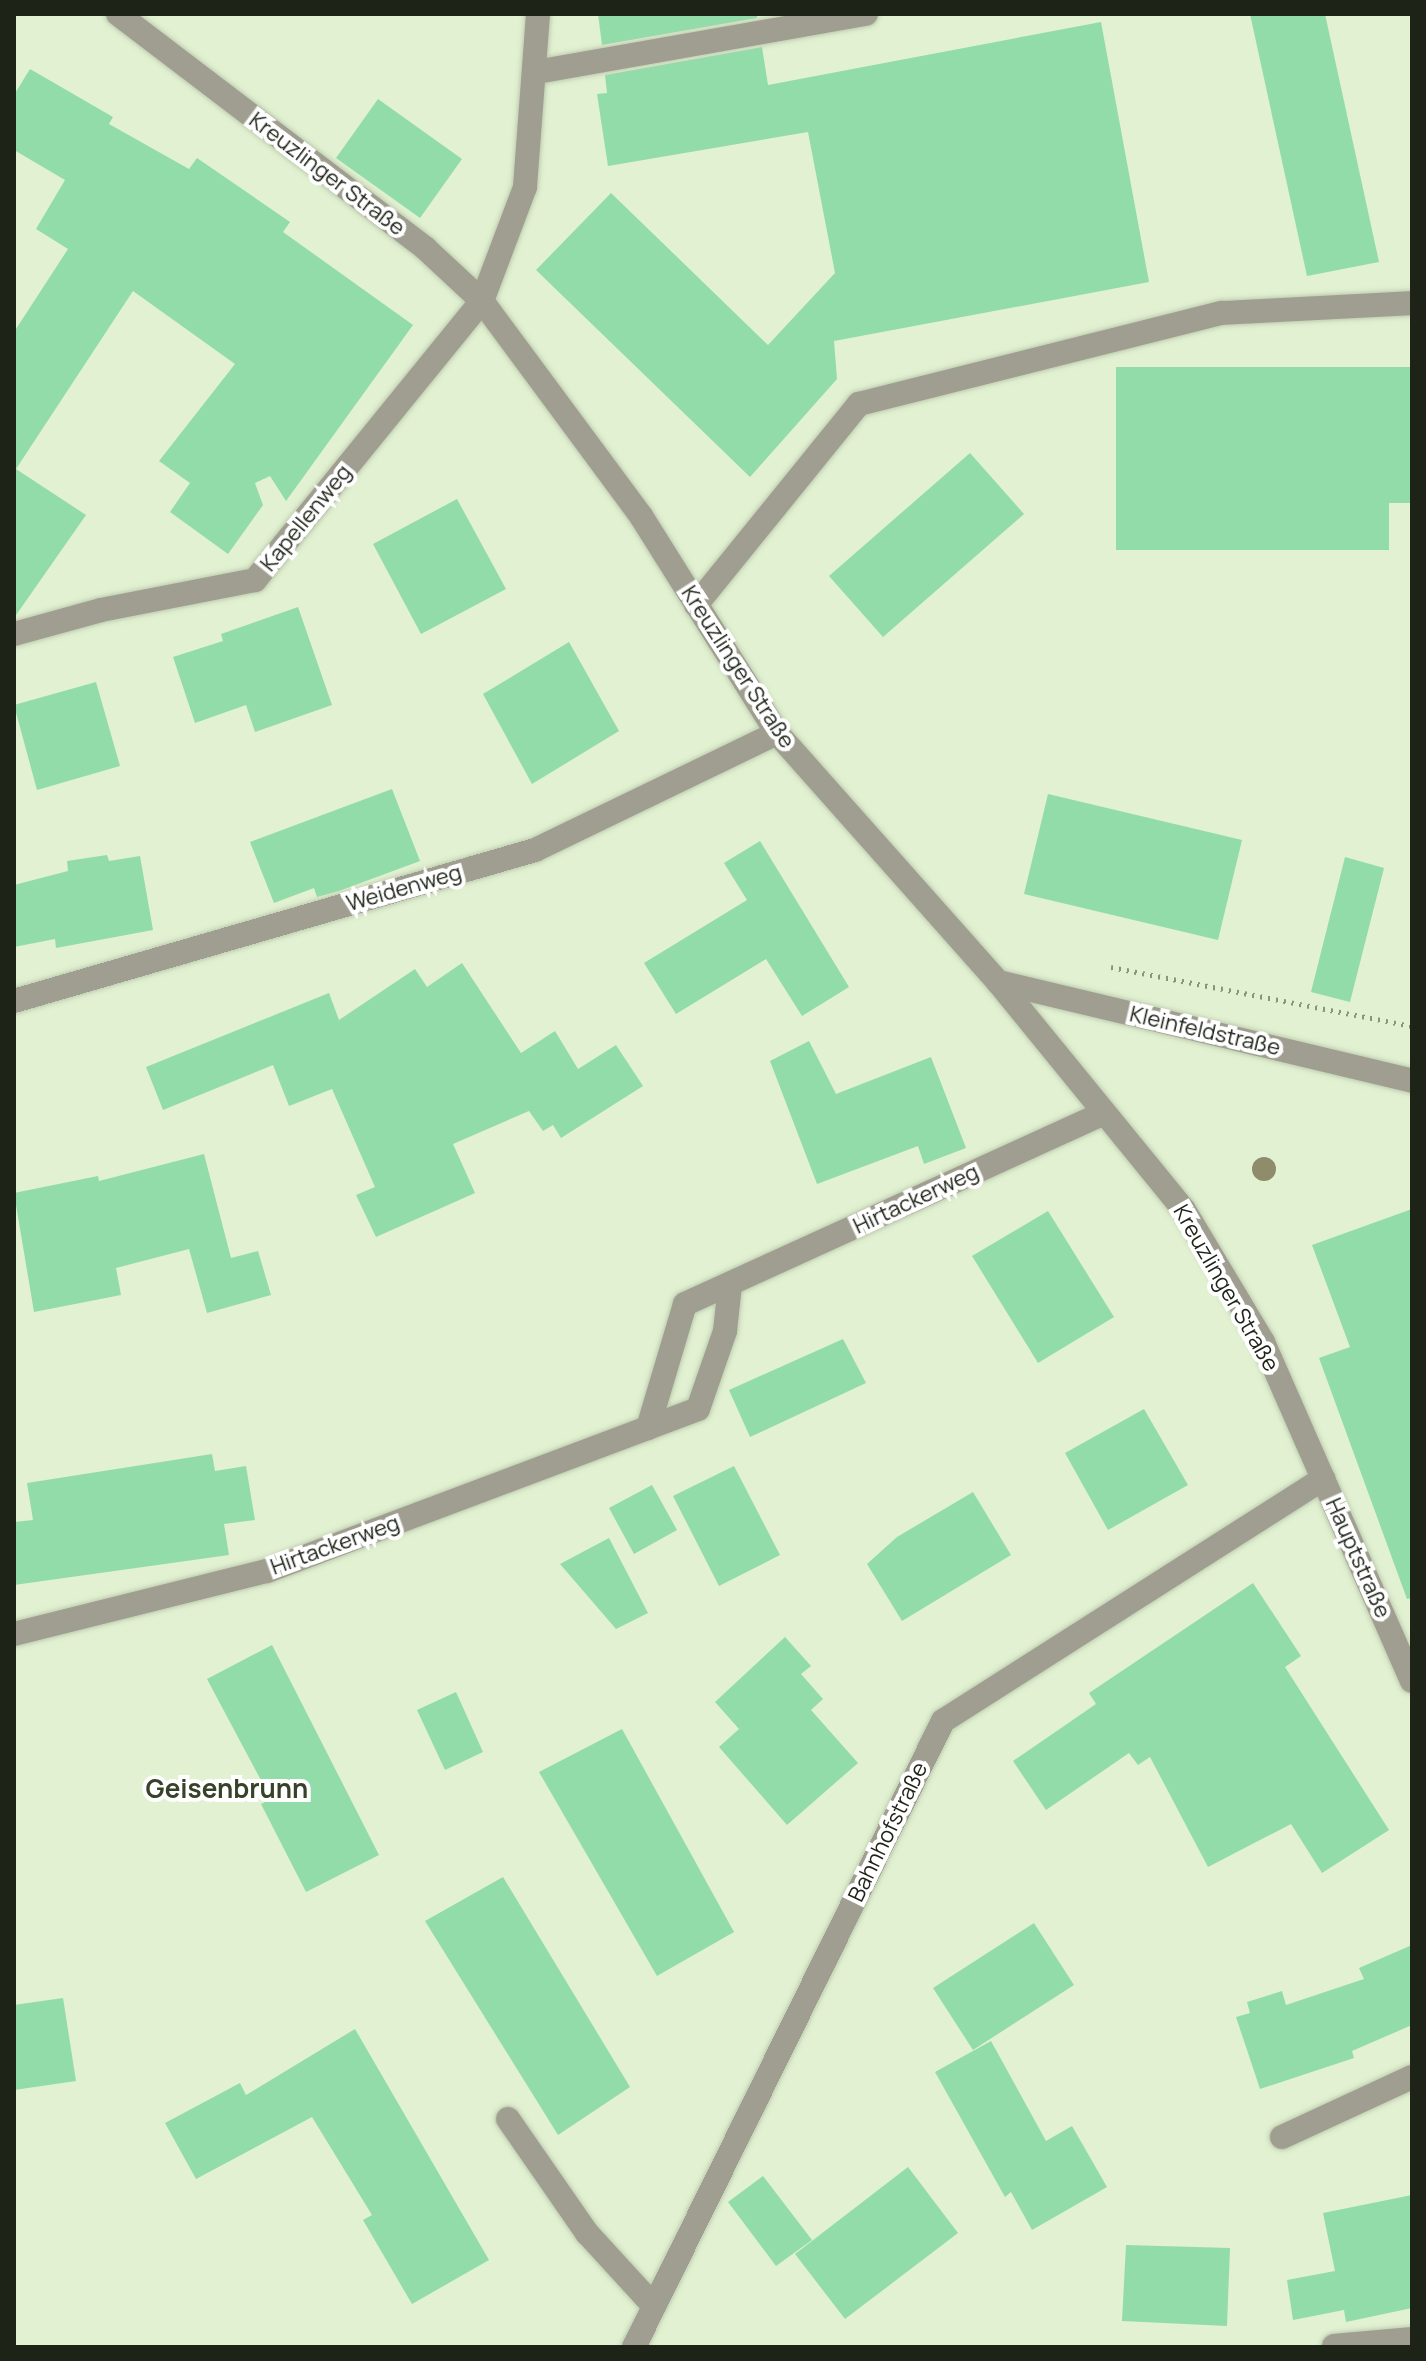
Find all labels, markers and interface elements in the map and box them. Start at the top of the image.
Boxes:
street label: Kreuzlinger Straße [244,107,410,241]
street label: Kapellenweg [255,459,357,577]
street label: Kreuzlinger Straße [676,581,800,753]
street label: Weidenweg [344,859,464,917]
street label: Kleinfeldstraße [1127,1001,1283,1061]
street label: Hirtackerweg [849,1158,983,1240]
street label: Kreuzlinger Straße [1168,1200,1284,1376]
street label: Hauptstraße [1320,1494,1396,1622]
street label: Hirtackerweg [267,1509,403,1581]
street label: Bahnhofstraße [843,1758,933,1906]
district label: Geisenbrunn [146,1773,308,1805]

